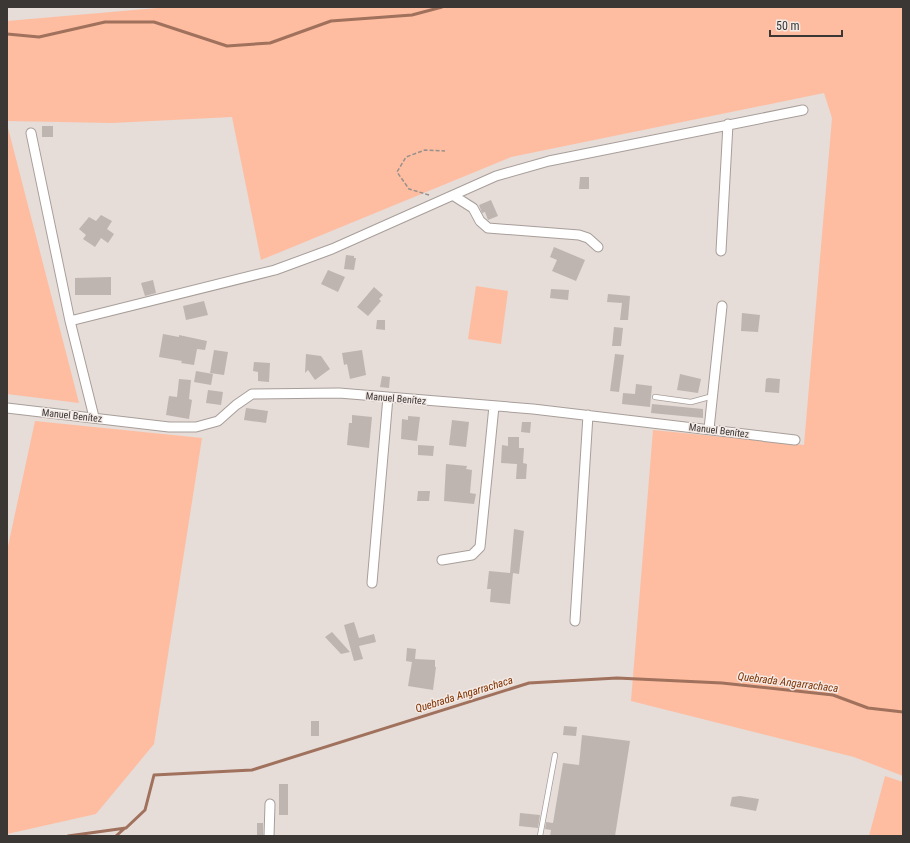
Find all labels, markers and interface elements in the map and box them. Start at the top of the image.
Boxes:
scale bar [770,12,842,38]
text: 50 m [776,19,800,33]
street label: Manuel Benítez [365,390,427,407]
street label: Manuel Benítez [41,407,103,424]
street label: Manuel Benítez [688,421,750,440]
water label: Quebrada Angarrachaca [737,670,839,695]
water label: Quebrada Angarrachaca [414,673,514,715]

